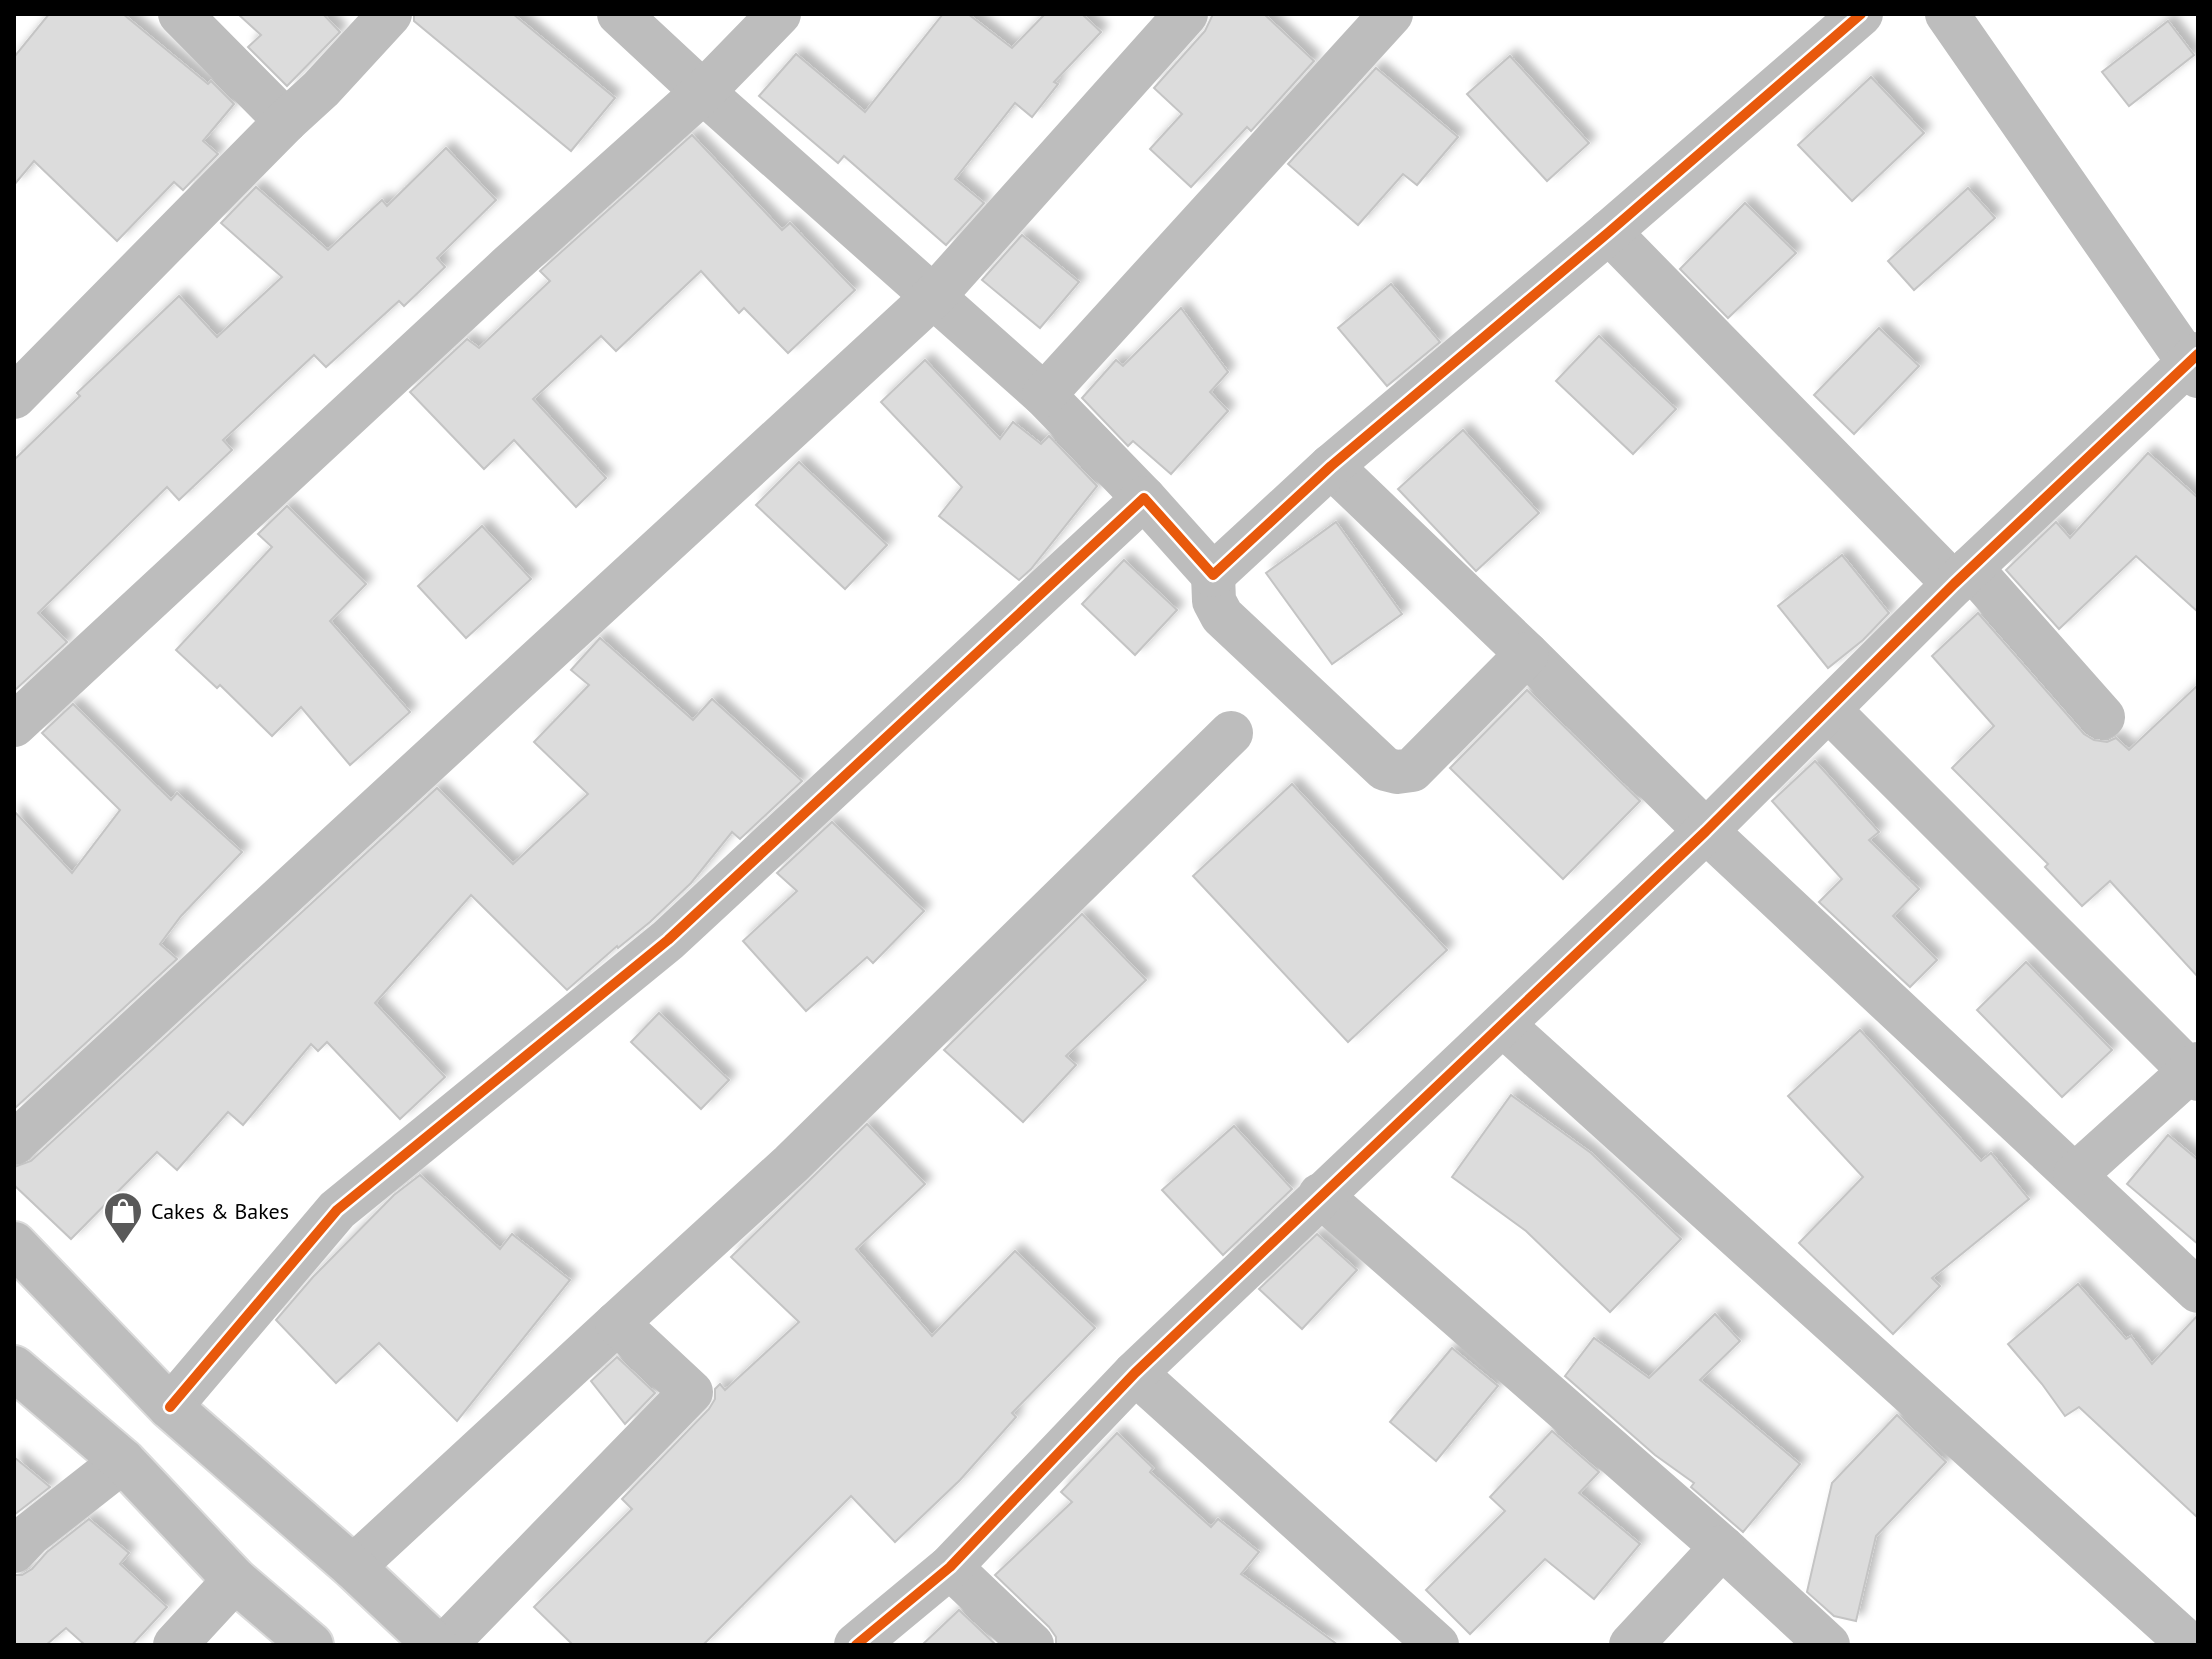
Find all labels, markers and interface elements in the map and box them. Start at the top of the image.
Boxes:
shop icon: Cakes & Bakes [102,1190,144,1245]
place label: Cakes & Bakes [151,1197,289,1225]

